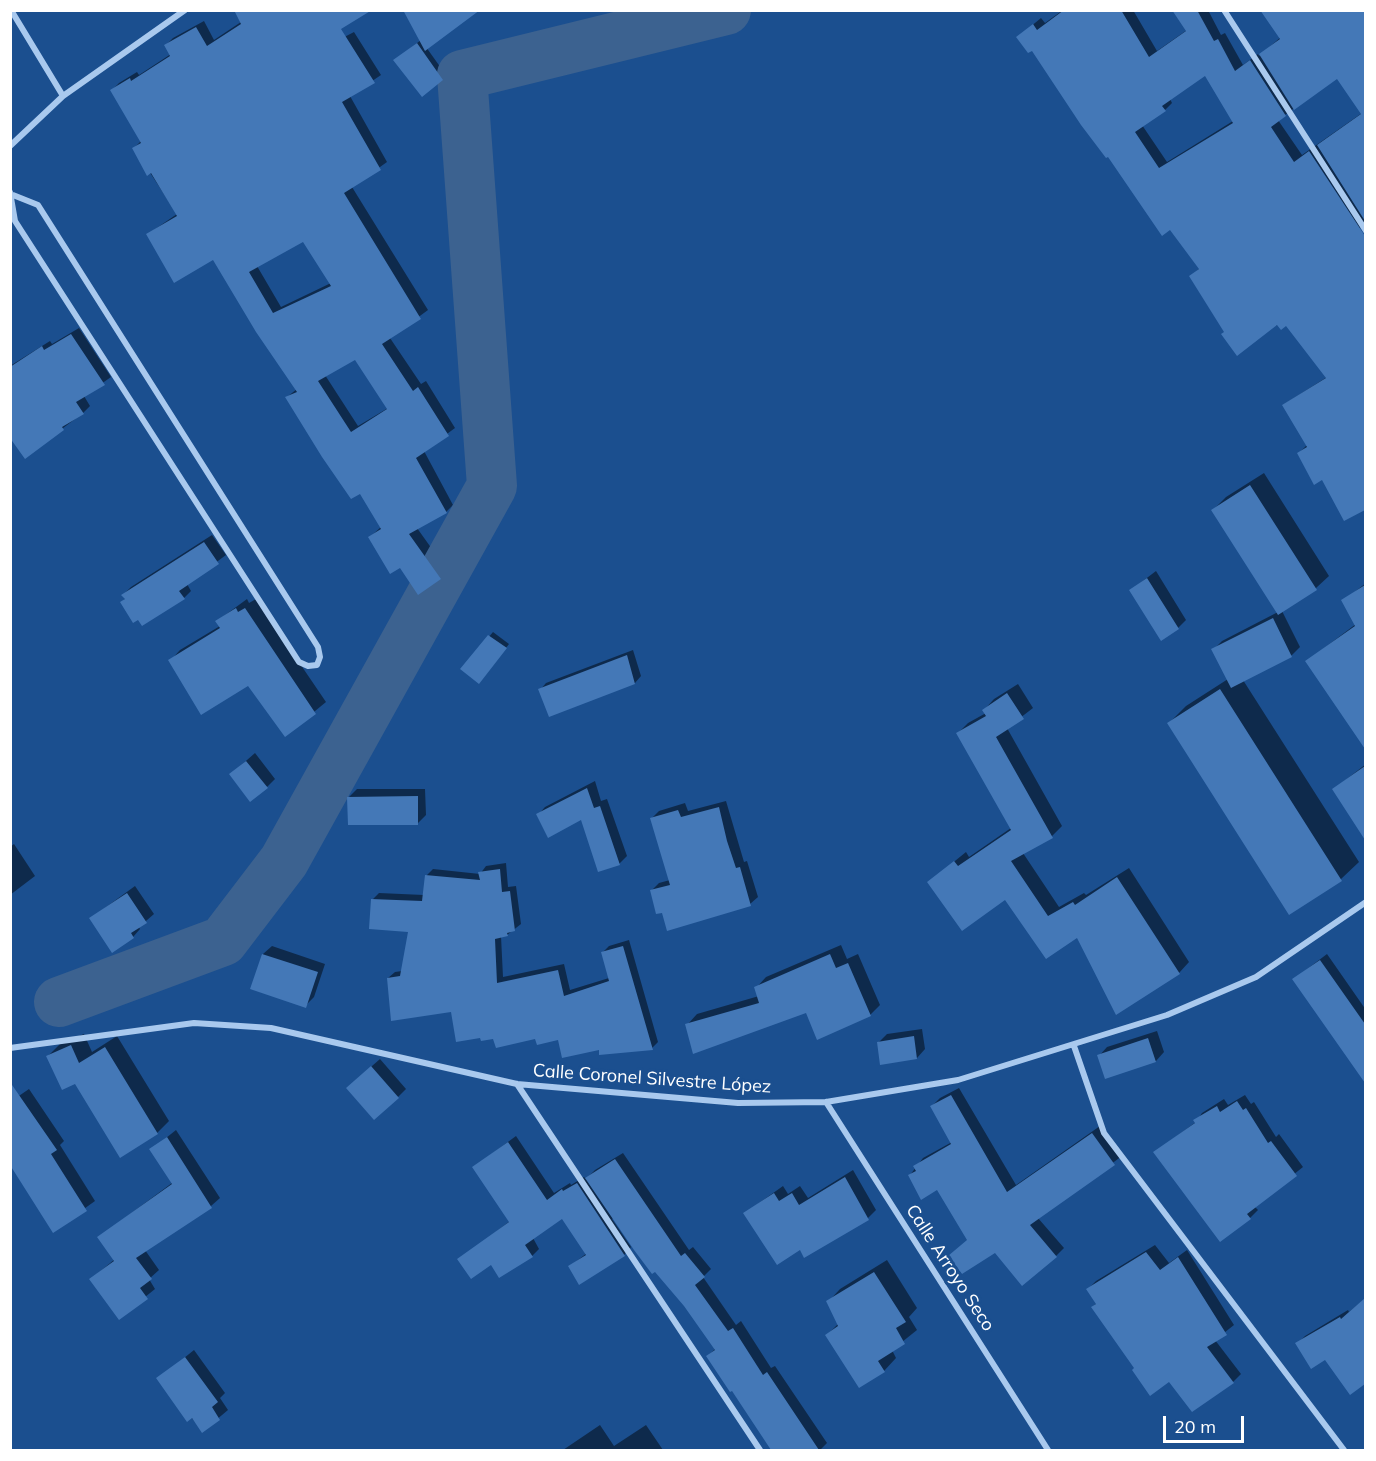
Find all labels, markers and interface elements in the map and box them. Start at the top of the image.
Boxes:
street label: Calle Coronel Silvestre López [532,1060,772,1098]
street label: Calle Arroyo Seco [901,1201,999,1335]
scale bar [1166,1404,1247,1442]
text: 20 m [1174,1415,1216,1438]

